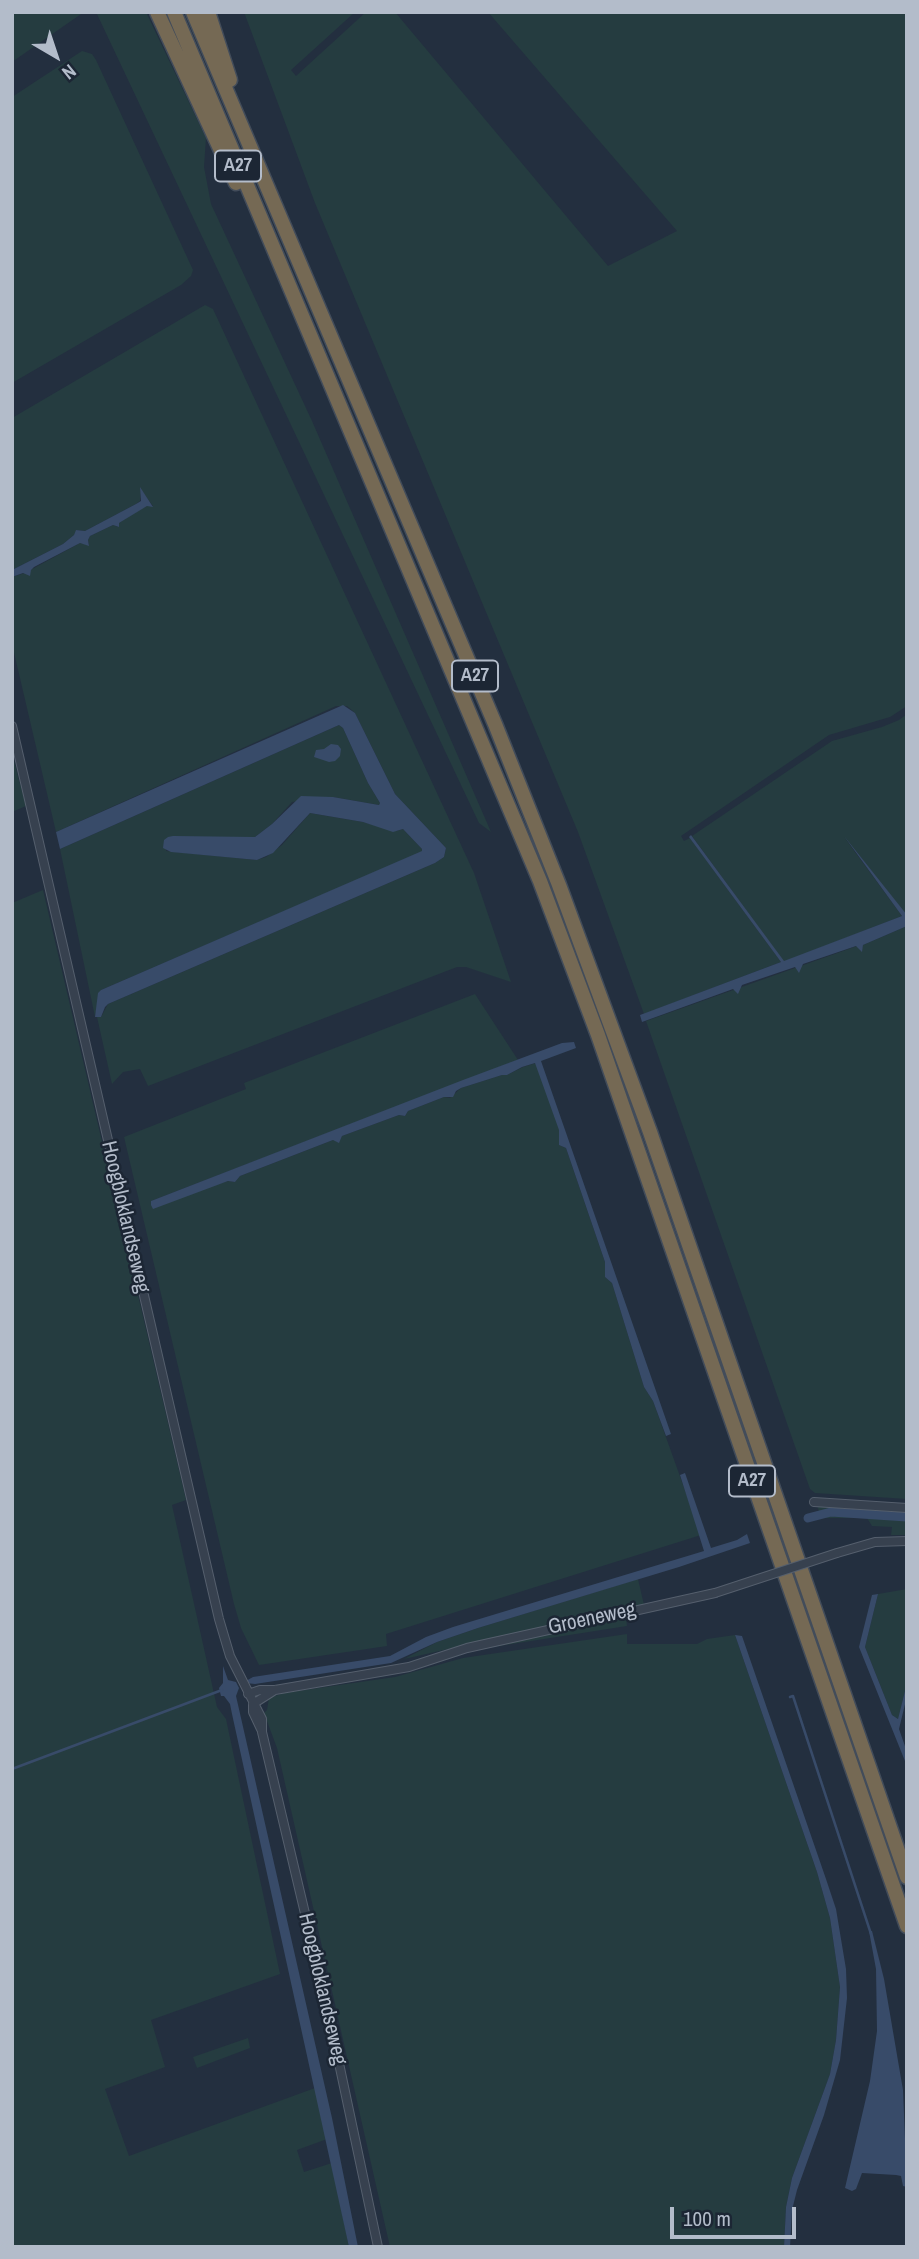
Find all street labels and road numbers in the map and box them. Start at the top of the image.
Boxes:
road number: A27 [215,150,261,182]
road number: A27 [452,660,498,692]
street label: Hoogbloklandseweg [95,1139,155,1295]
road number: A27 [729,1466,775,1497]
street label: Groeneweg [546,1597,638,1641]
street label: Hoogbloklandseweg [292,1911,352,2067]

